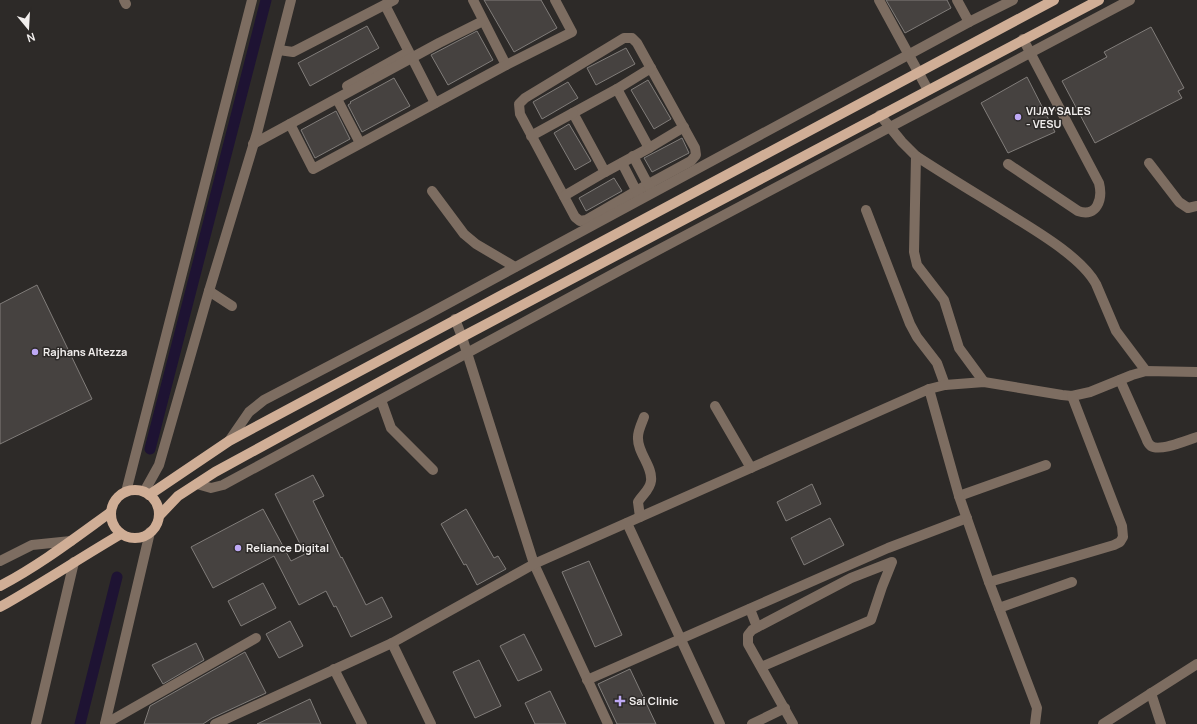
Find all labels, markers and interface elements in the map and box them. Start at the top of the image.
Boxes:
north arrow [8,8,48,48]
text: N [25,30,37,46]
place label: VIJAY SALES - VESU [1026,103,1091,131]
marker: VIJAY SALES - VESU [1013,112,1023,122]
place label: Rajhans Altezza [43,344,127,359]
marker: Rajhans Altezza [30,347,40,357]
place label: Reliance Digital [246,540,329,555]
marker: Reliance Digital [233,543,243,553]
place label: Sai Clinic [629,693,678,708]
marker: Sai Clinic [614,695,626,707]

